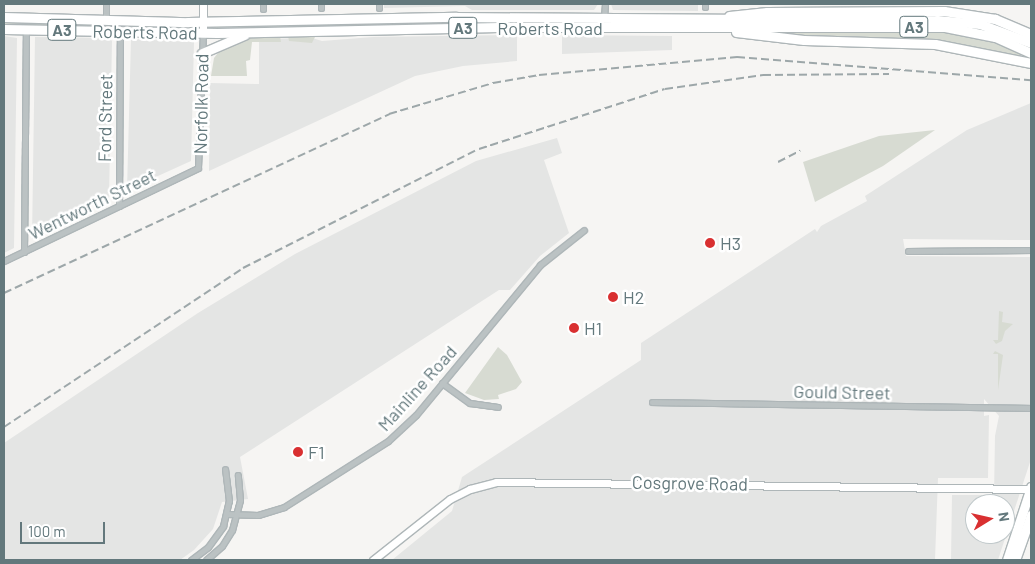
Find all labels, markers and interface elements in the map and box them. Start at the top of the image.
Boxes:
road number: A3 [448,14,478,42]
road number: A3 [899,14,929,41]
road number: A3 [47,16,77,44]
street label: Roberts Road [497,17,603,39]
street label: Roberts Road [92,20,198,44]
street label: Norfolk Road [189,53,213,155]
street label: Ford Street [93,74,117,162]
street label: Wentworth Street [25,164,159,244]
place label: H3 [720,232,741,254]
marker: H3 [704,237,716,249]
place label: H2 [623,286,644,308]
marker: H2 [607,291,619,303]
place label: H1 [584,317,602,339]
marker: H1 [568,322,580,334]
street label: Mainline Road [373,341,461,435]
street label: Gould Street [793,380,891,404]
place label: F1 [308,441,325,463]
marker: F1 [292,446,304,458]
street label: Cosgrove Road [632,471,748,495]
north arrow [965,494,1015,544]
text: N [995,511,1013,523]
scale bar [22,512,108,544]
text: 100 m [28,522,66,540]

